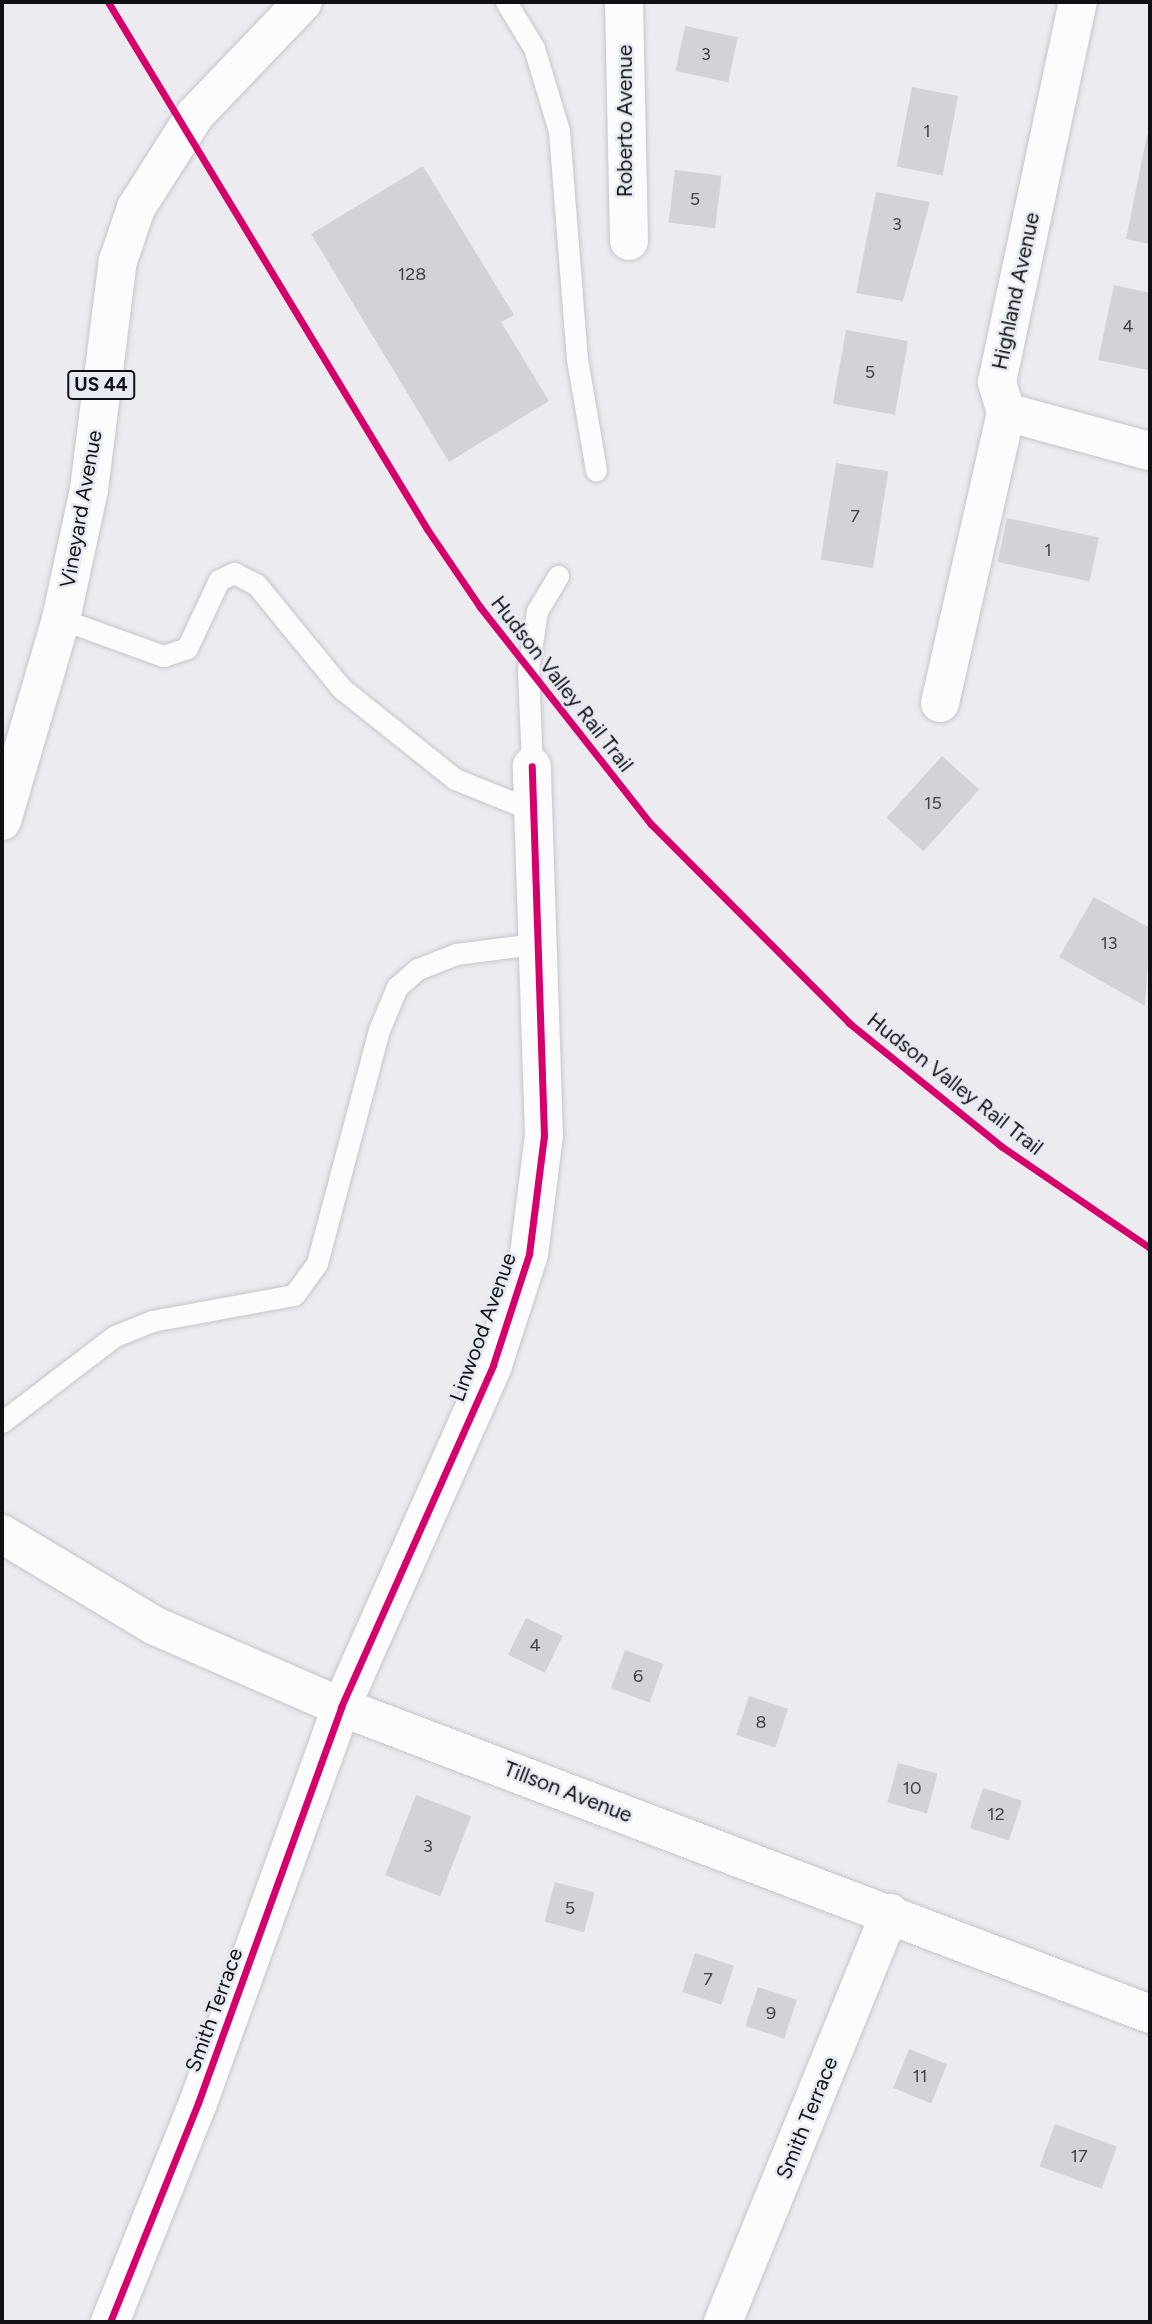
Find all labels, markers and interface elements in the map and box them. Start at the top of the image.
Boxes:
house number: 3 [701,43,711,65]
street label: Roberto Avenue [612,45,638,197]
house number: 1 [923,120,931,142]
house number: 5 [690,188,700,210]
street label: Highland Avenue [987,210,1045,372]
house number: 3 [892,213,902,235]
house number: 128 [398,263,426,285]
house number: 4 [1122,315,1134,337]
house number: 5 [865,361,875,383]
road number: US 44 [66,370,136,400]
street label: Vineyard Avenue [55,428,107,590]
house number: 7 [850,505,860,527]
house number: 1 [1044,539,1052,561]
street label: Hudson Valley Rail Trail [486,591,638,777]
house number: 15 [924,792,942,814]
house number: 13 [1100,932,1118,954]
street label: Hudson Valley Rail Trail [862,1008,1048,1160]
street label: Linwood Avenue [444,1249,522,1405]
house number: 4 [529,1634,541,1656]
house number: 6 [633,1665,643,1687]
house number: 8 [755,1711,767,1733]
street label: Tillson Avenue [500,1756,636,1828]
house number: 10 [903,1777,921,1799]
house number: 12 [987,1803,1005,1825]
house number: 3 [423,1835,433,1857]
house number: 5 [565,1897,575,1919]
street label: Smith Terrace [180,1945,248,2075]
house number: 7 [703,1968,713,1990]
house number: 9 [766,2002,776,2024]
street label: Smith Terrace [771,2053,843,2183]
house number: 11 [913,2065,927,2087]
house number: 17 [1070,2145,1088,2167]

